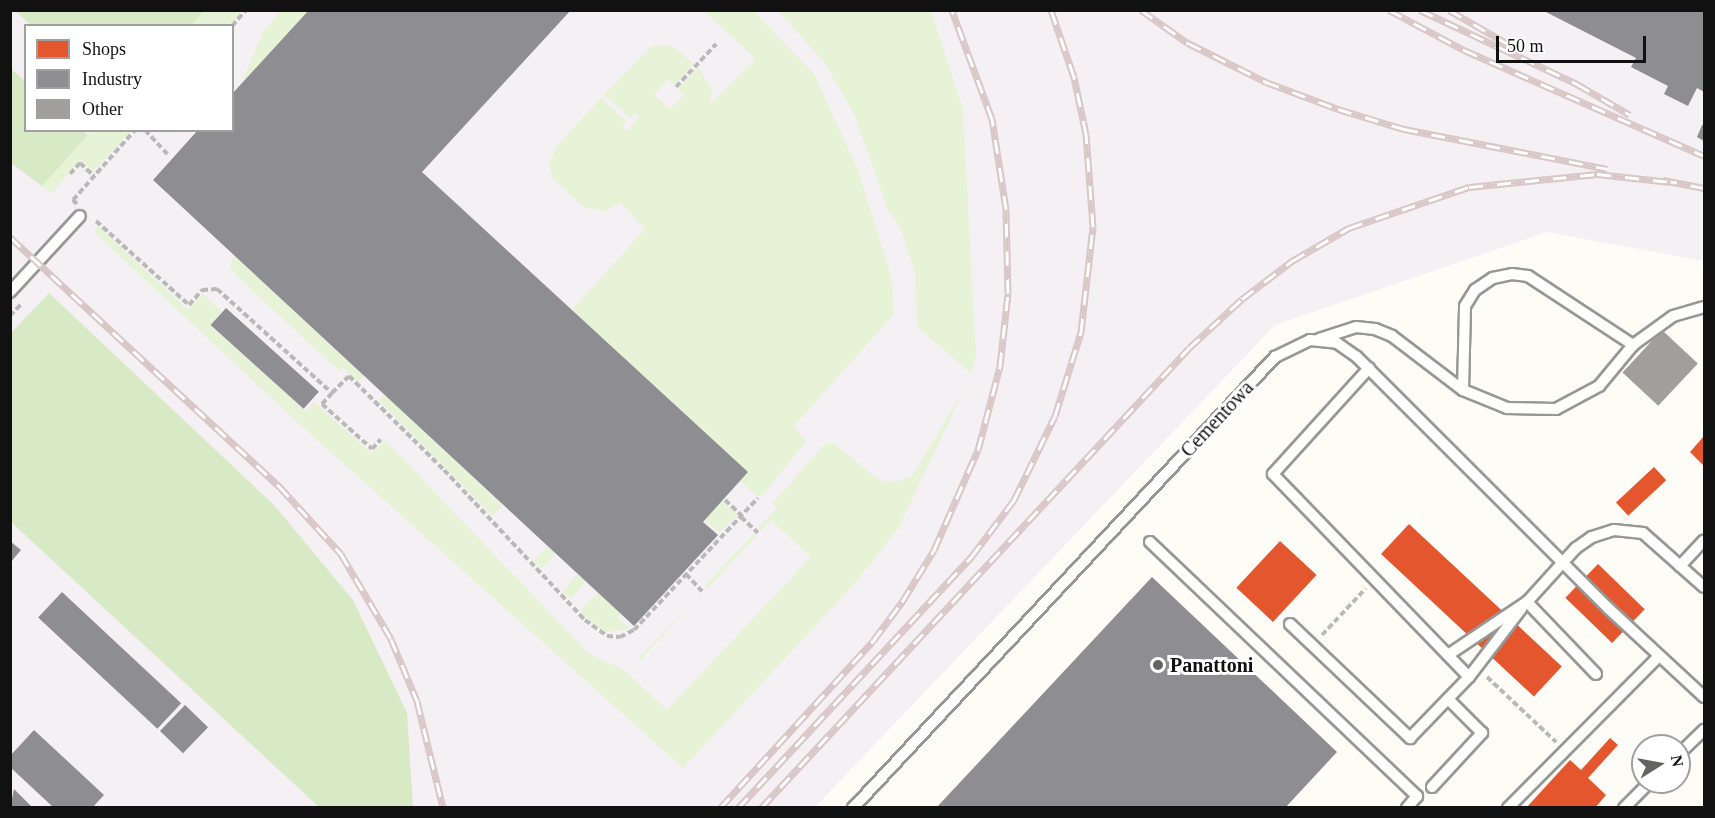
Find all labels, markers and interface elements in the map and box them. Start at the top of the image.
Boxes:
legend [24,24,234,132]
scale bar [1499,24,1649,62]
text: 50 m [1507,36,1544,56]
text: Shops [82,39,126,59]
text: Industry [82,69,142,89]
text: Other [82,99,123,119]
street label: Cementowa [1176,376,1258,462]
place label: Panattoni [1170,653,1253,677]
marker: Panattoni [1151,658,1165,672]
north arrow [1631,734,1691,794]
text: N [1668,754,1687,768]

